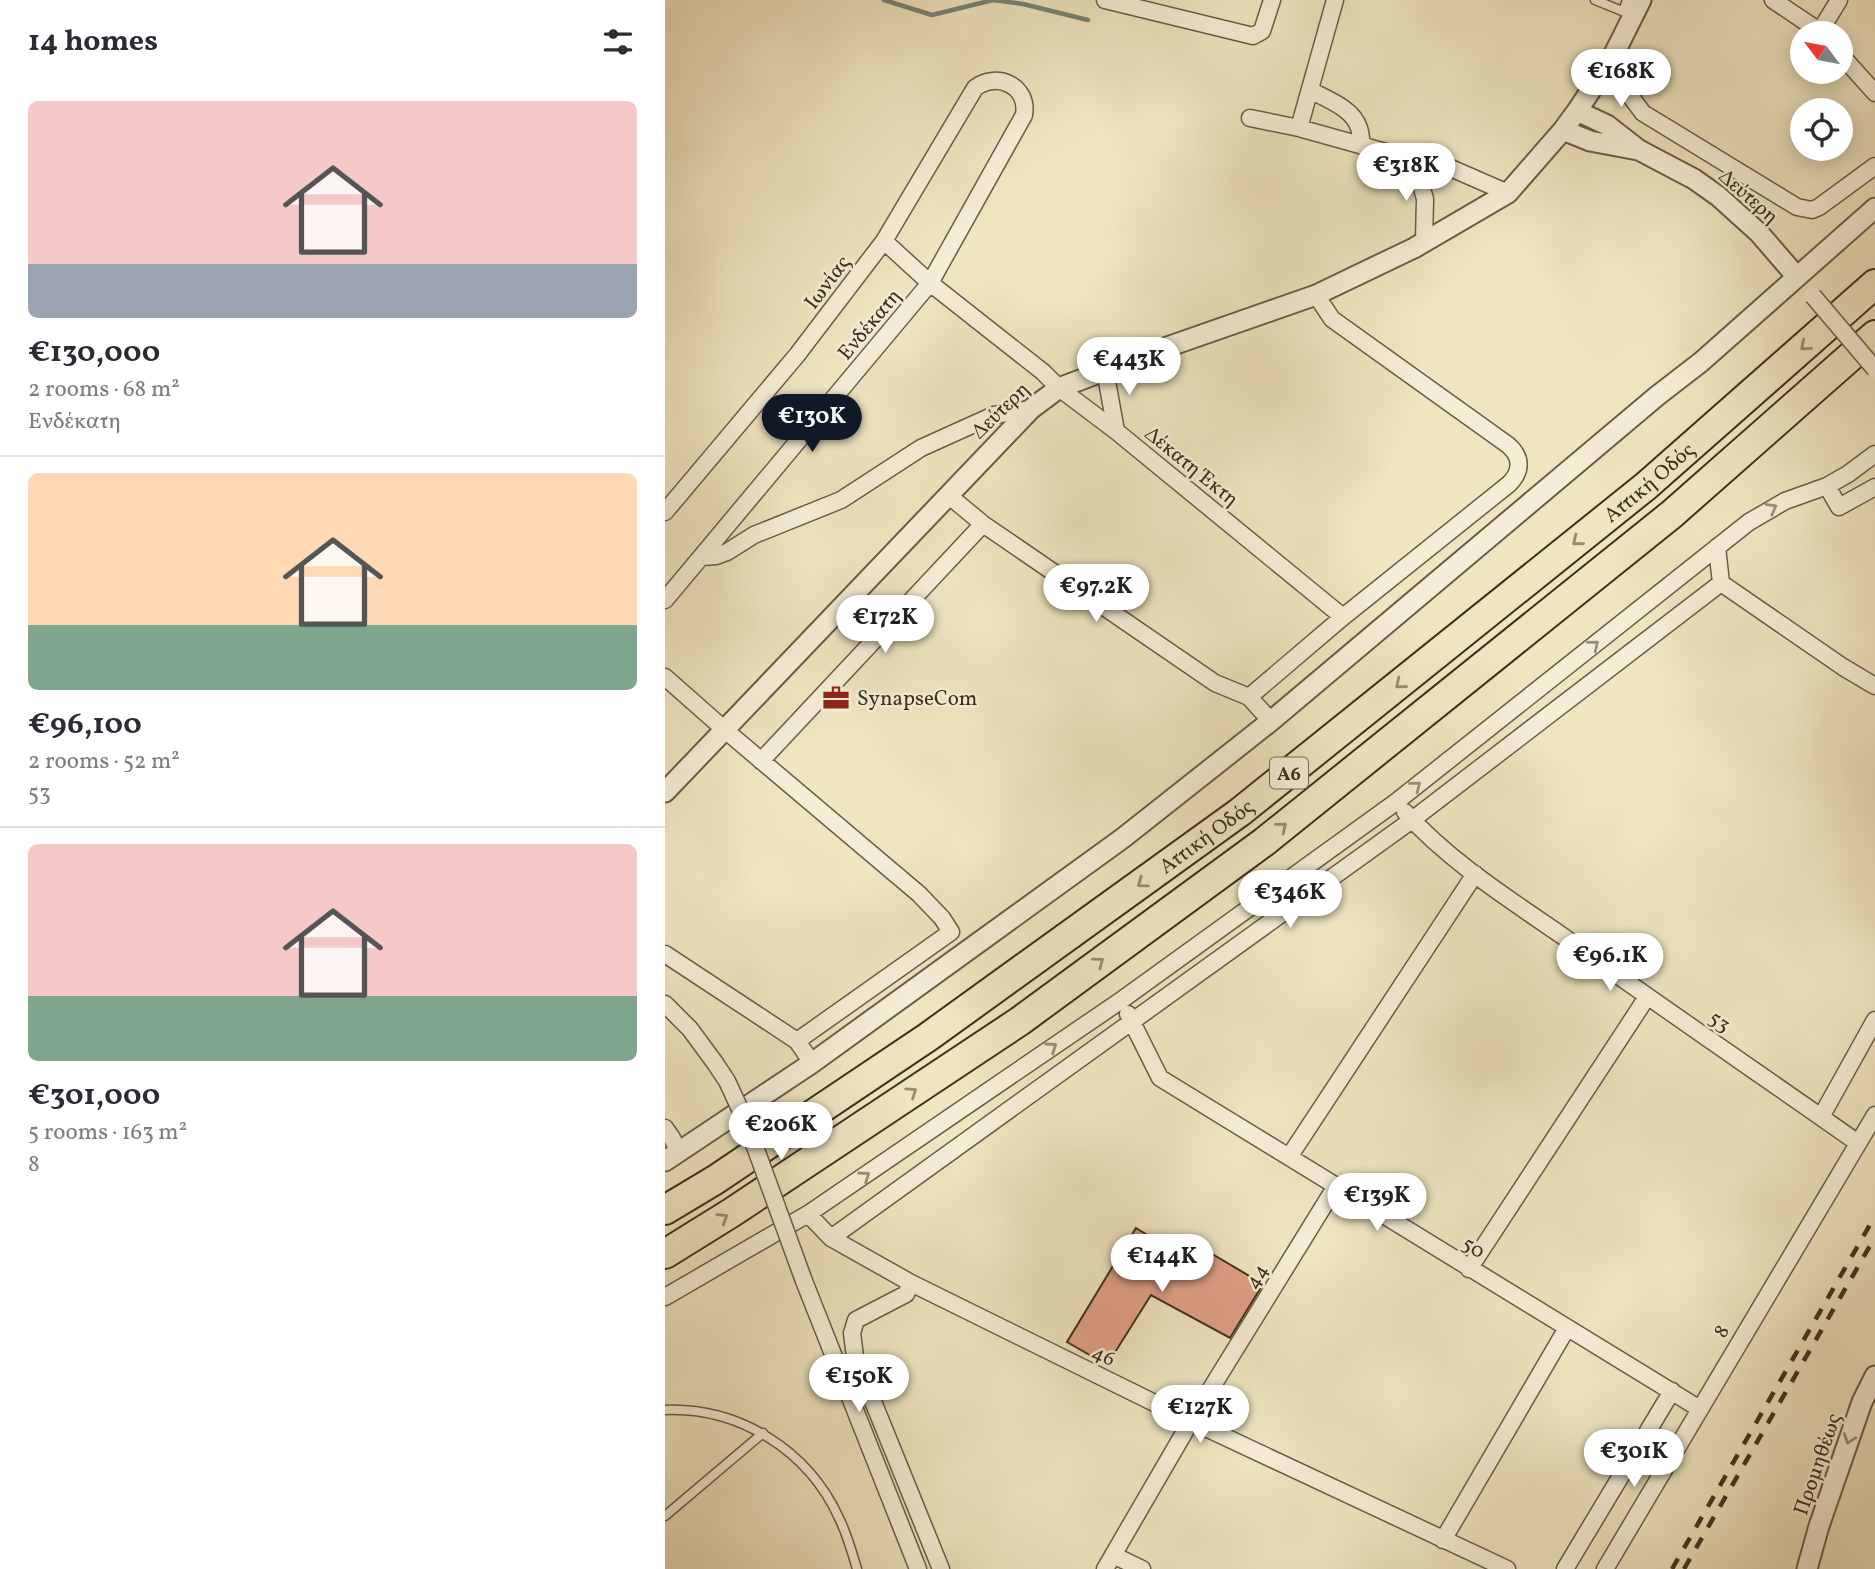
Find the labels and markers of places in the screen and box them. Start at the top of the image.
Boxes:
pin: €168K [1572,50,1670,109]
pin: €318K [1357,144,1455,203]
pin: €443K [1080,338,1178,397]
pin: €130K [763,394,861,454]
pin: €97.2K [1039,564,1153,624]
pin: €172K [836,596,934,655]
office icon: SynapseCom [821,683,851,713]
place label: SynapseCom [857,685,977,714]
pin: €346K [1241,870,1339,930]
pin: €96.1K [1553,934,1667,993]
pin: €206K [732,1102,830,1162]
pin: €139K [1328,1174,1426,1233]
pin: €144K [1113,1234,1211,1294]
pin: €150K [810,1354,908,1414]
pin: €127K [1151,1386,1249,1445]
pin: €301K [1585,1430,1683,1489]

